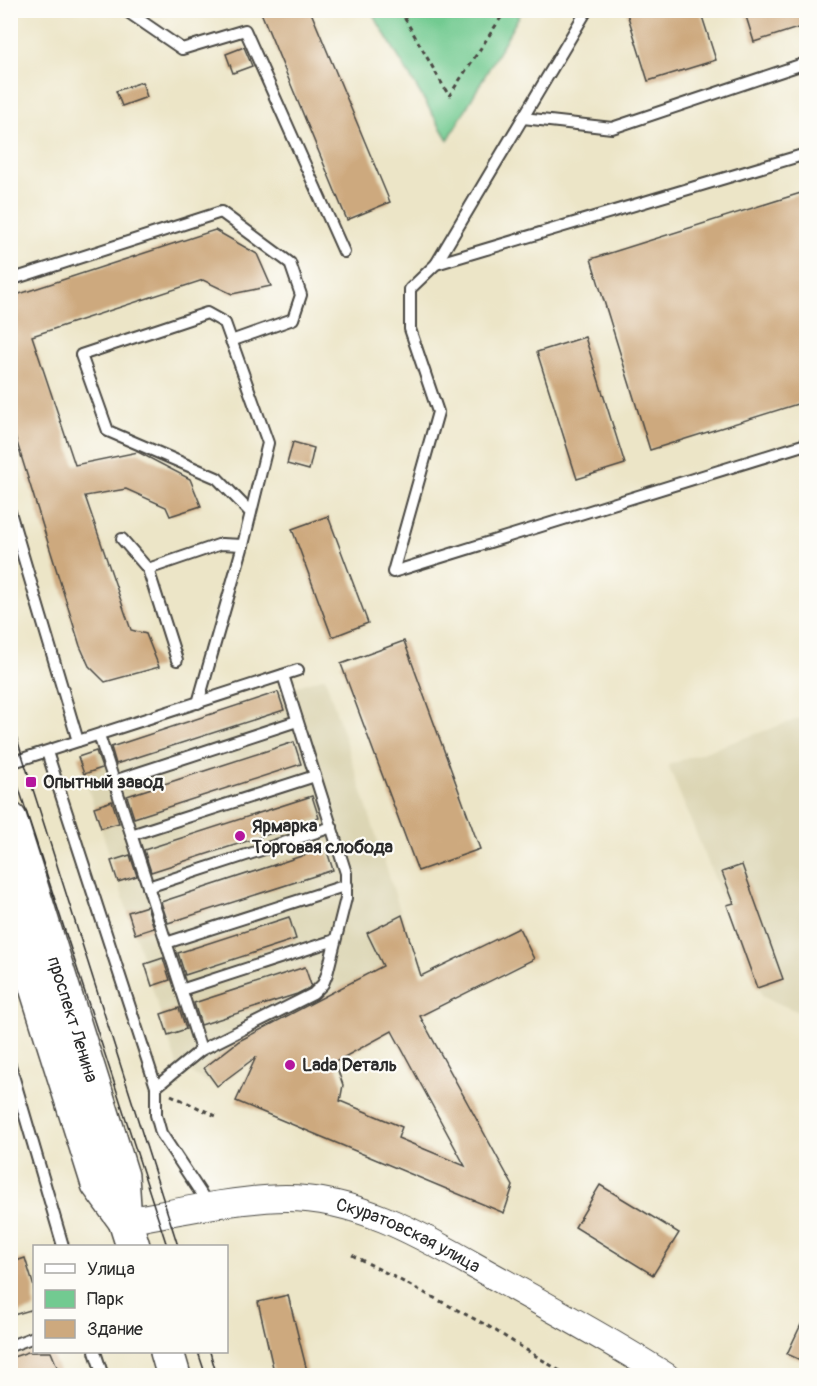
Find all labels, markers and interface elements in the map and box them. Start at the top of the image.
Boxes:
place label: Опытный завод [43,771,164,794]
marker: Опытный завод [24,775,38,789]
place label: Ярмарка Торговая слобода [251,815,394,859]
marker: Ярмарка Торговая слобода [233,829,247,843]
street label: проспект Ленина [42,954,103,1085]
place label: Lada Dеталь [302,1054,397,1077]
marker: Lada Dеталь [283,1058,297,1072]
street label: Скуратовская улица [334,1193,485,1278]
legend [33,1245,228,1353]
text: Улица [87,1258,135,1281]
text: Парк [87,1288,124,1311]
text: Здание [87,1318,143,1341]

